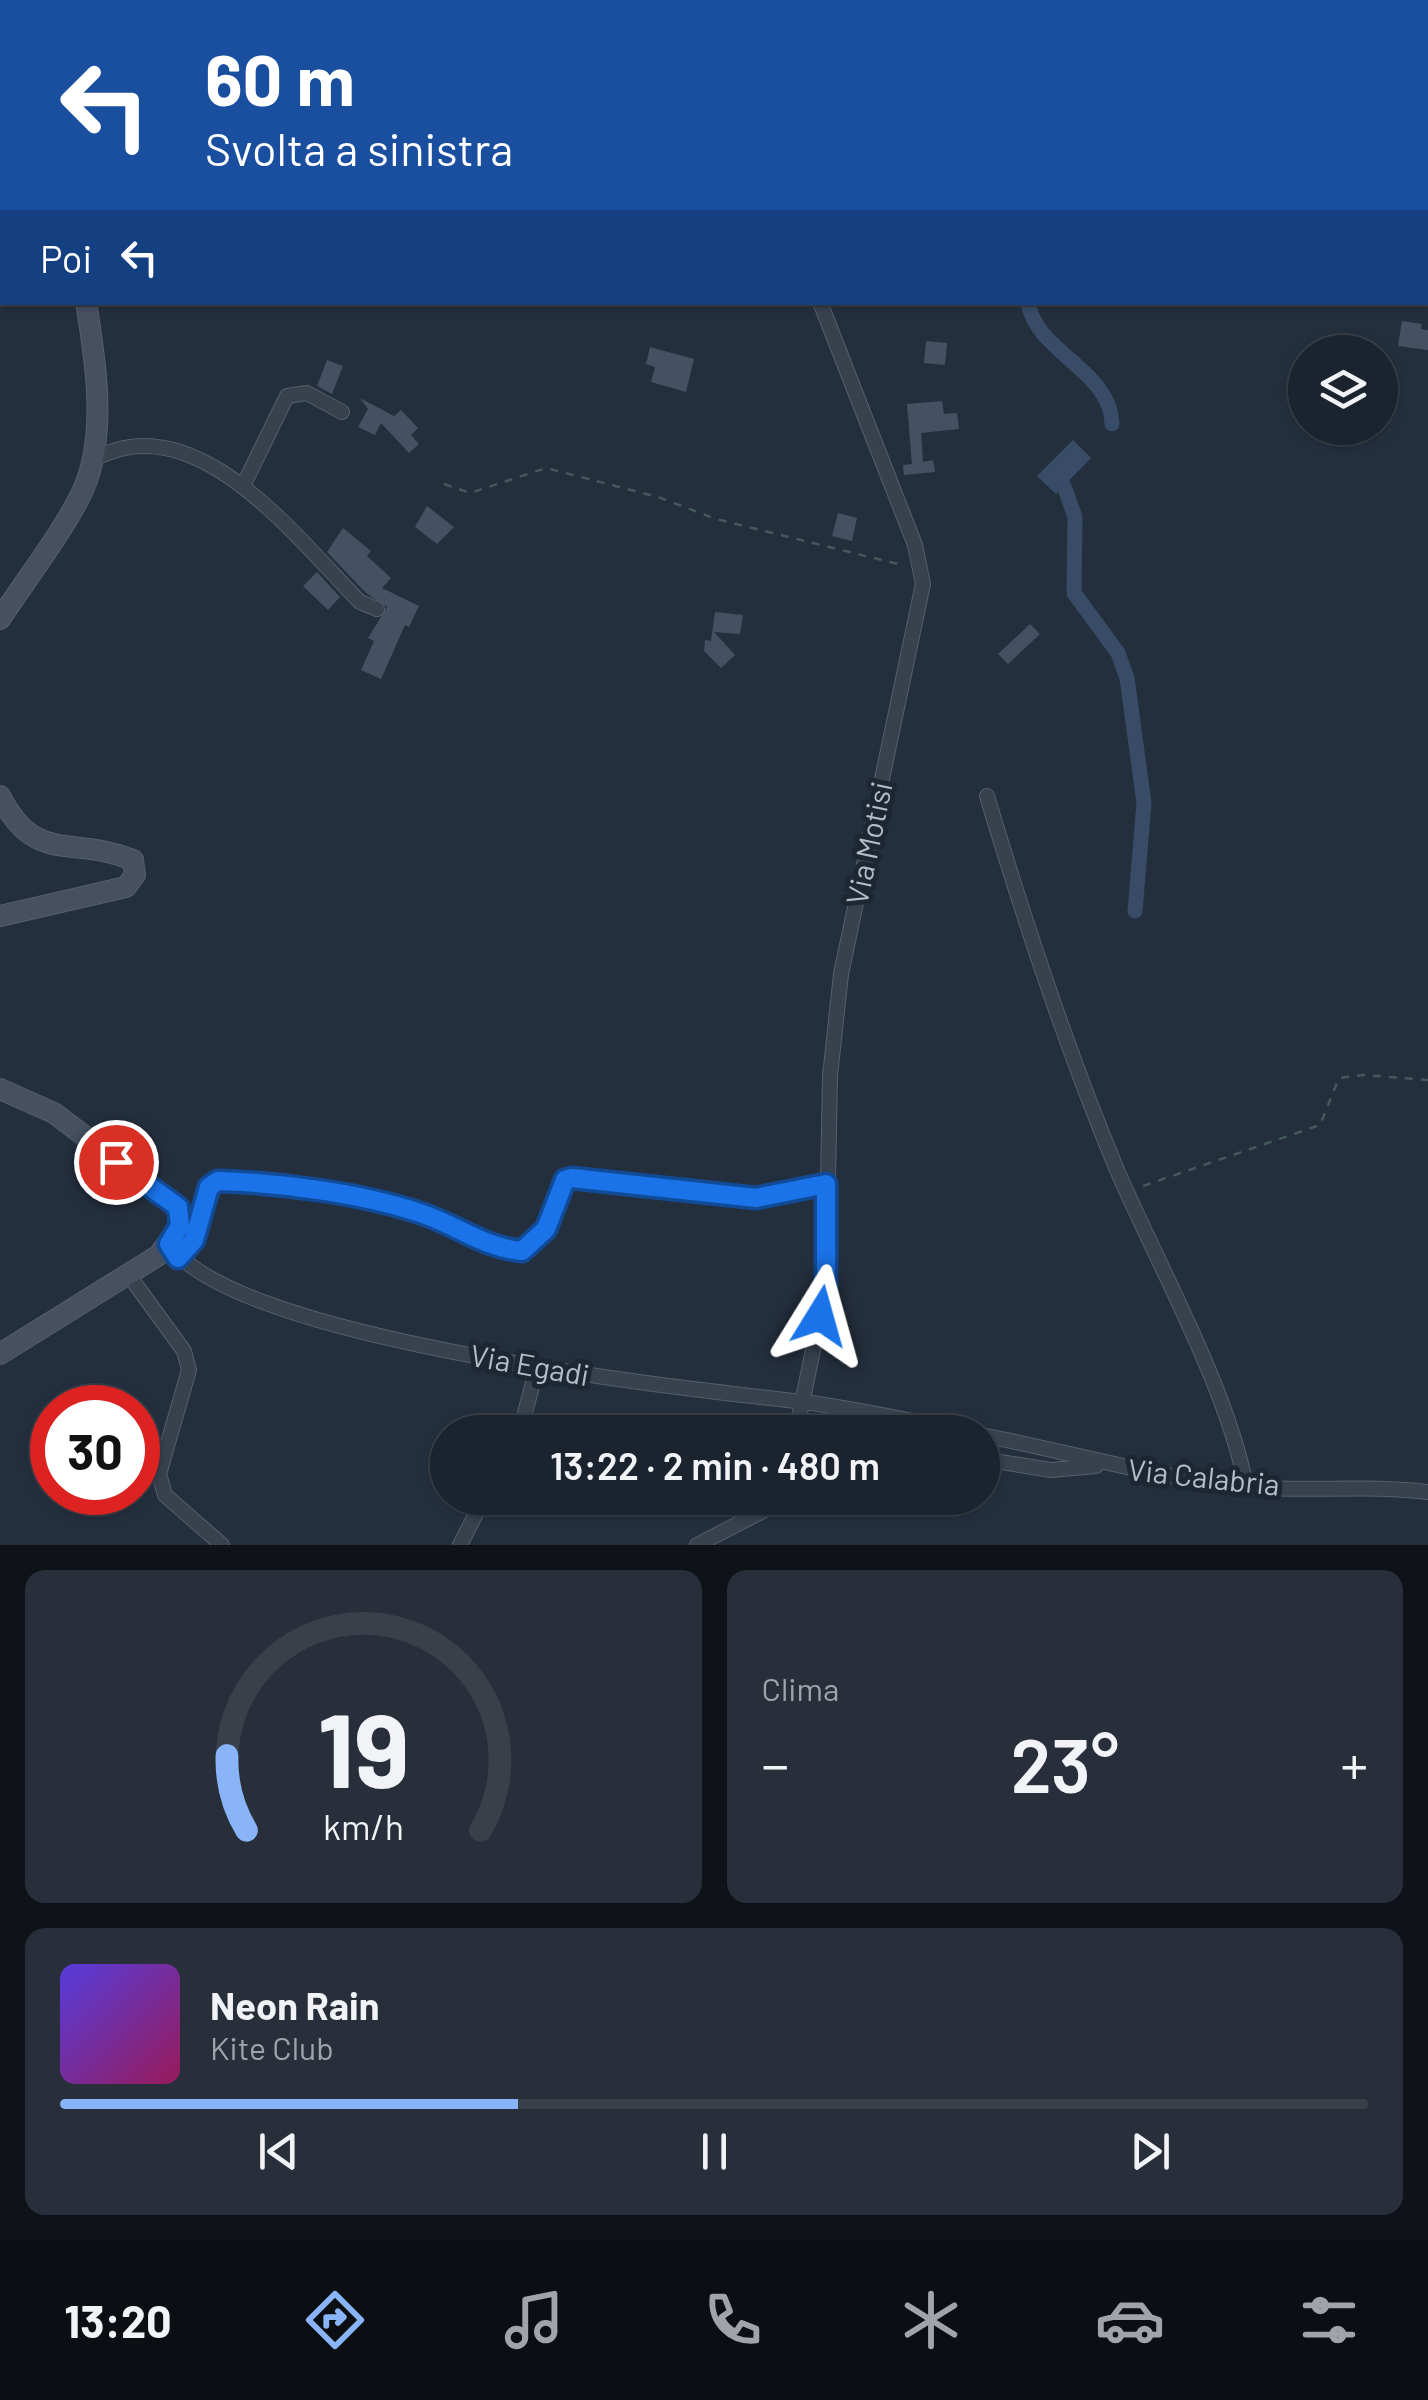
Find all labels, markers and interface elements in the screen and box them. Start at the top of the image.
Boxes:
text: 60 m [205,36,355,120]
icon: left [40,40,170,170]
text: Svolta a sinistra [205,121,513,175]
icon: left [112,230,167,285]
text: Poi [40,235,92,281]
map controls [1288,335,1398,445]
button: layers [1288,335,1398,445]
street label: Via Motisi [837,778,899,908]
pin [74,1120,159,1205]
icon: arrive [89,1135,144,1190]
position arrow [768,1264,872,1368]
street label: Via Egadi [468,1336,592,1392]
speed limit sign: 30 [30,1385,160,1515]
text: 13:22 · 2 min · 480 m [550,1442,880,1488]
street label: Via Calabria [1126,1450,1282,1502]
text: Clima [762,1669,839,1707]
text: 19 [317,1684,409,1809]
text: 23° [1010,1718,1119,1808]
text: − [762,1730,789,1796]
text: + [1340,1730,1368,1796]
text: km/h [323,1804,404,1847]
text: Neon Rain [210,1982,379,2028]
text: Kite Club [210,2028,334,2066]
icon: previous [251,2124,306,2179]
icon: pause [687,2124,742,2179]
icon: next [1123,2124,1178,2179]
icon: directions [300,2285,370,2355]
icon: music [499,2285,569,2355]
icon: phone [698,2285,768,2355]
icon: climate [896,2285,966,2355]
icon: car [1095,2285,1165,2355]
icon: filters [1294,2285,1364,2355]
text: 13:20 [64,2293,172,2347]

